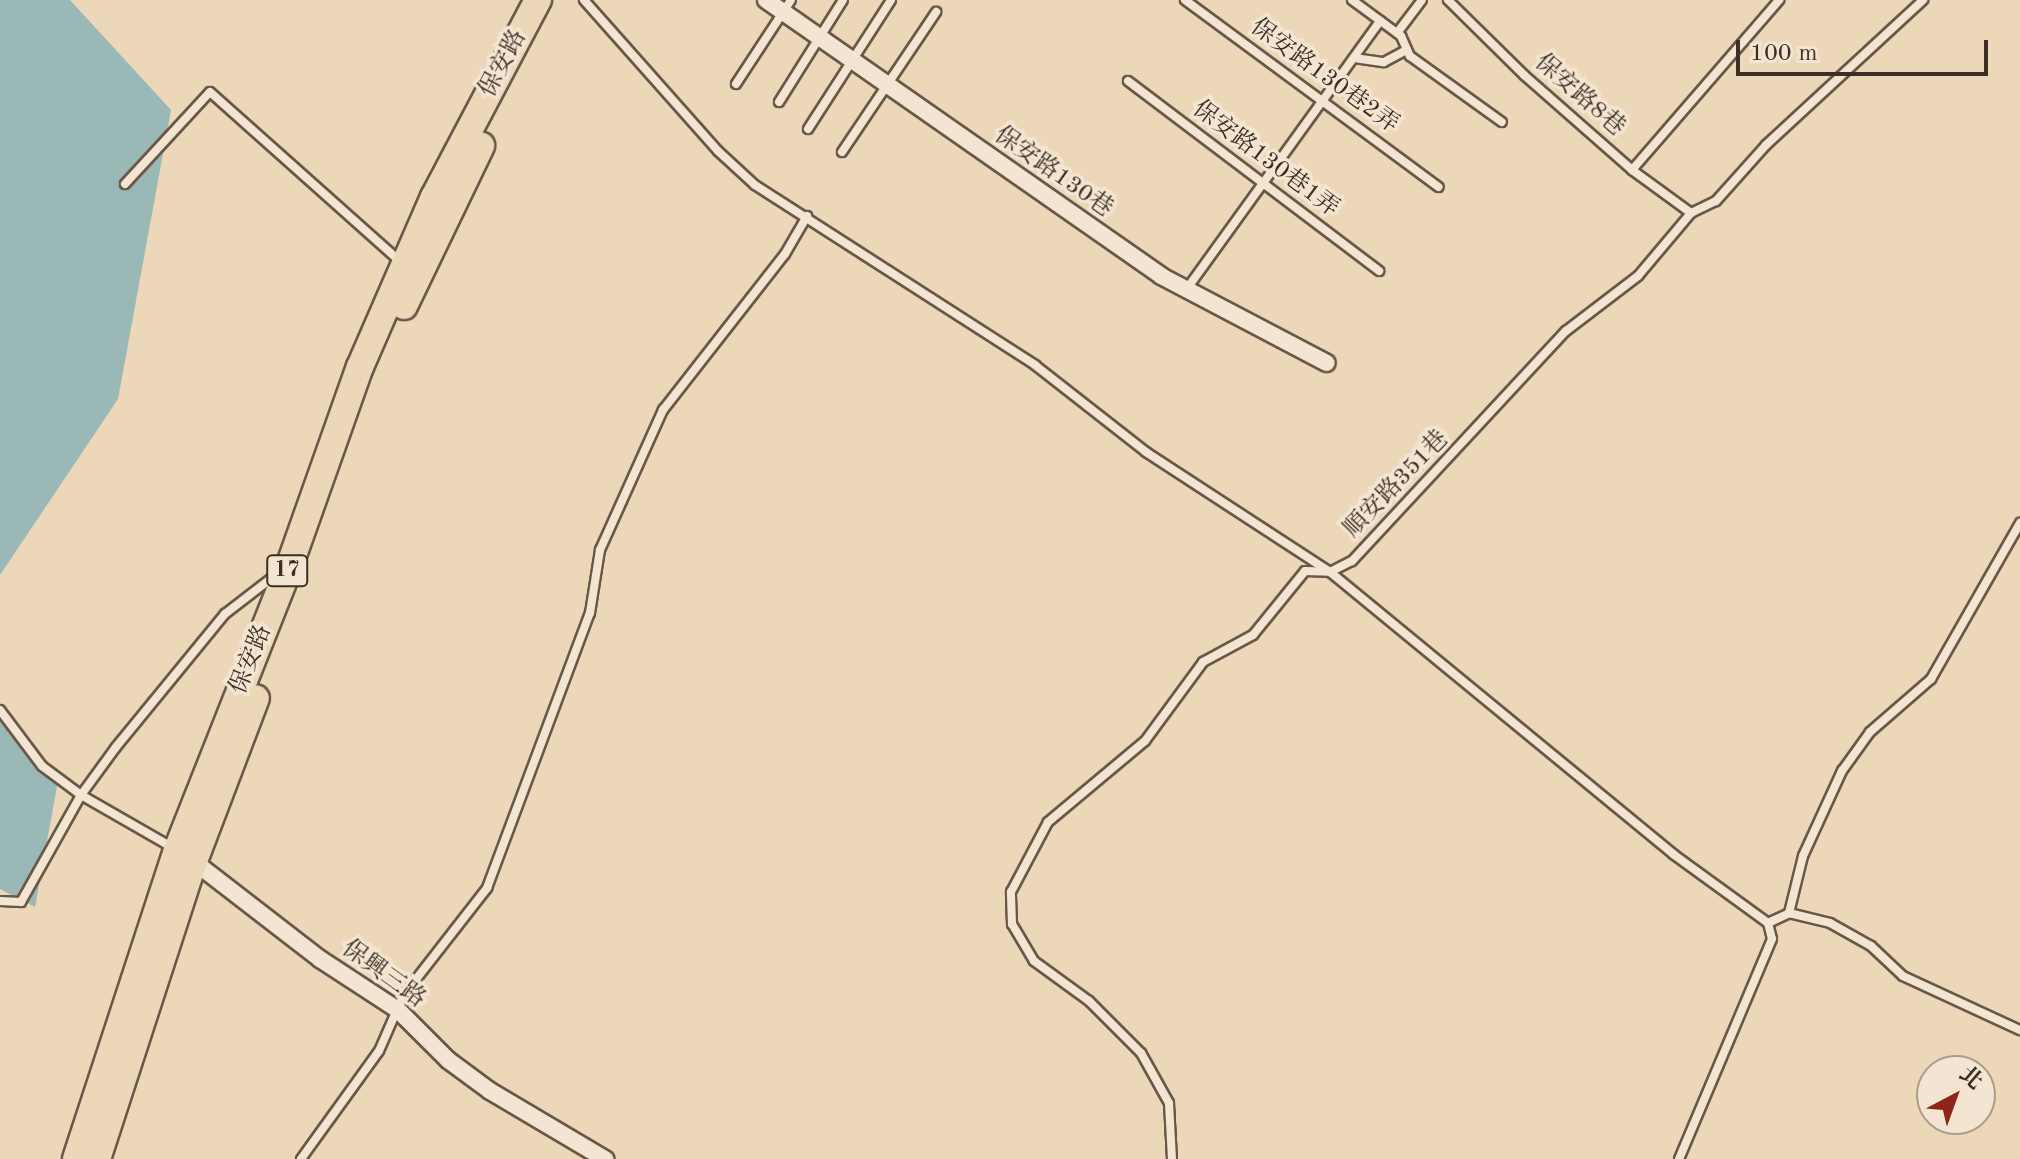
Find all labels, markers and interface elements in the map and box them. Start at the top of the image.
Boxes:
street label: 保安路130巷2弄 [1244,14,1404,140]
scale bar [1740,24,1992,74]
street label: 保安路 [474,25,534,103]
text: 100 m [1750,42,1818,66]
street label: 保安路8巷 [1528,49,1630,143]
street label: 保安路130巷1弄 [1186,96,1344,224]
street label: 保安路130巷 [988,122,1118,224]
street label: 順安路351巷 [1339,425,1455,545]
road number: 17 [265,553,309,589]
street label: 保安路 [225,621,279,699]
street label: 保興三路 [336,935,430,1015]
north arrow [1916,1055,1996,1135]
text: 北 [1955,1063,1986,1094]

